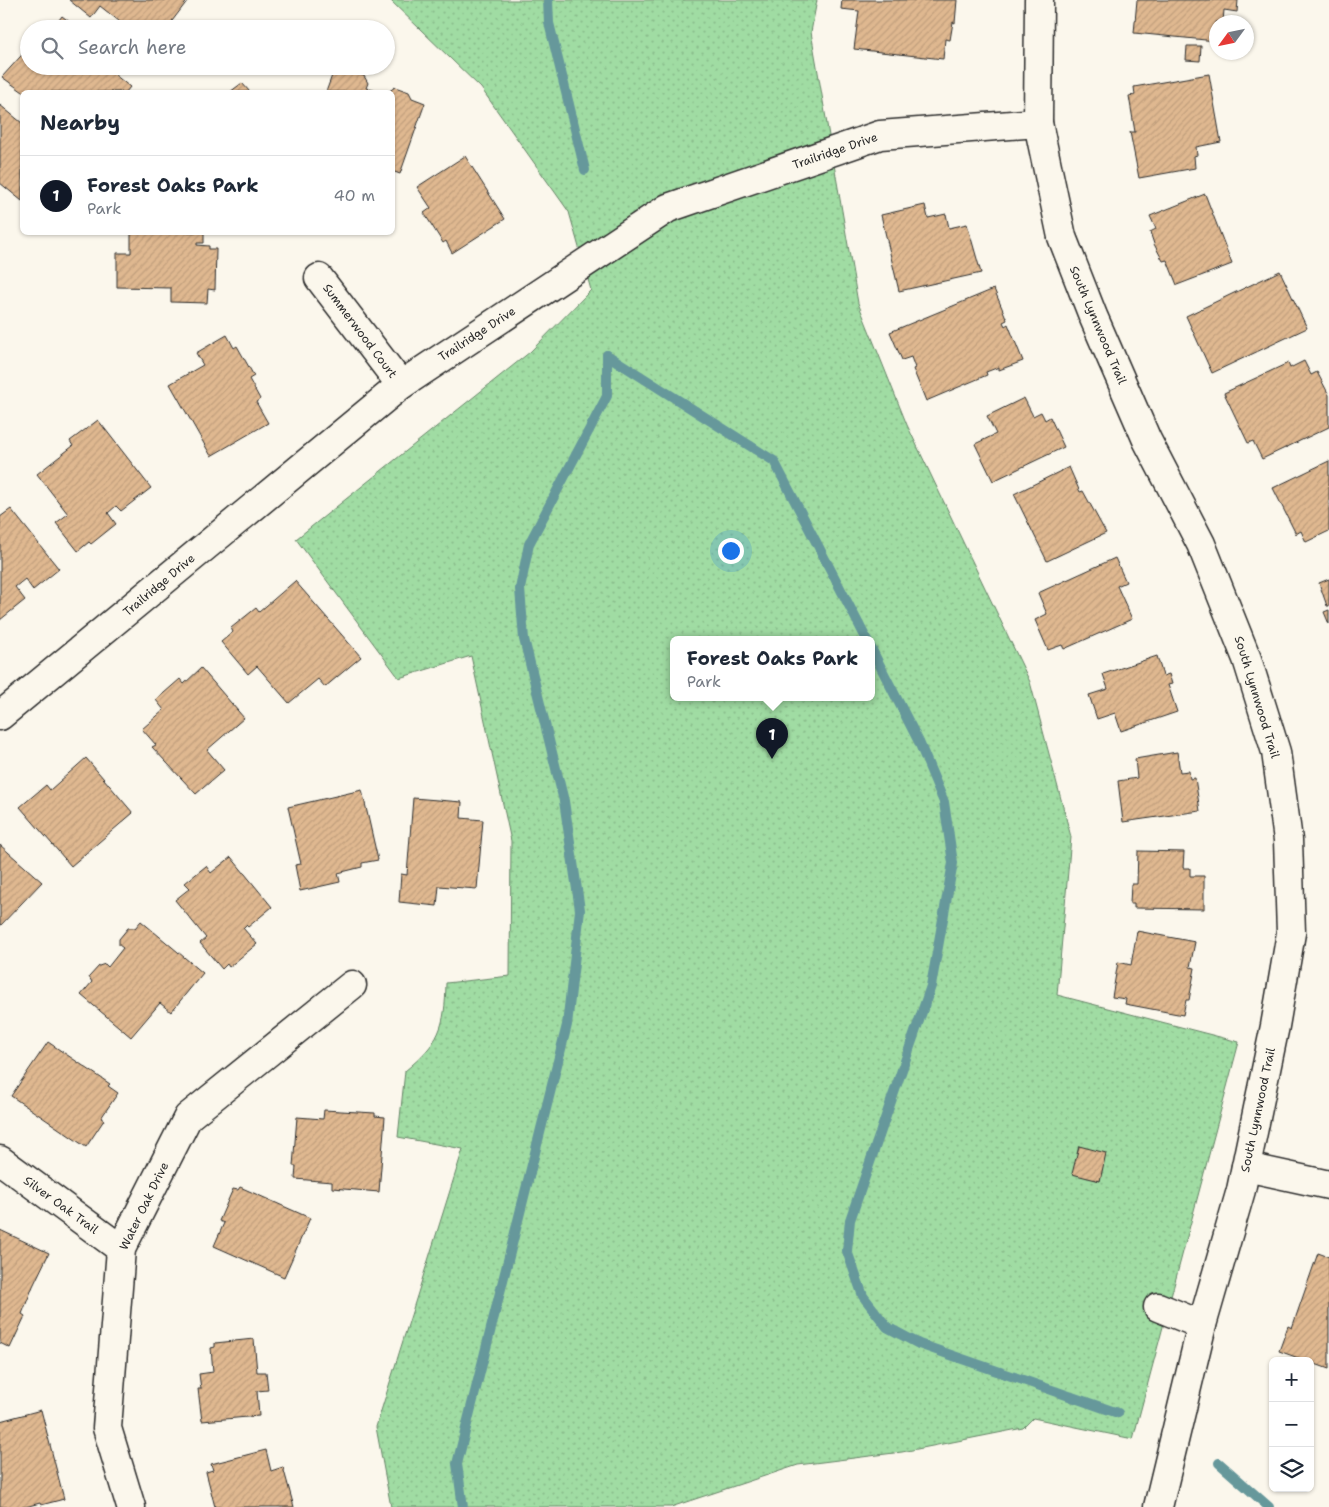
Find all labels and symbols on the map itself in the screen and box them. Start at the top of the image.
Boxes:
north arrow [1209,15,1254,60]
street label: Trailridge Drive [790,129,880,173]
street label: South Lynnwood Trail [1066,263,1130,387]
street label: Summerwood Court [319,281,401,381]
street label: Trailridge Drive [435,303,519,365]
your location [718,538,744,564]
street label: Trailridge Drive [120,550,198,620]
street label: South Lynnwood Trail [1231,634,1283,760]
pin: 1 [756,718,788,759]
street label: South Lynnwood Trail [1237,1046,1279,1174]
street label: Water Oak Drive [116,1159,172,1253]
street label: Silver Oak Trail [20,1173,102,1238]

